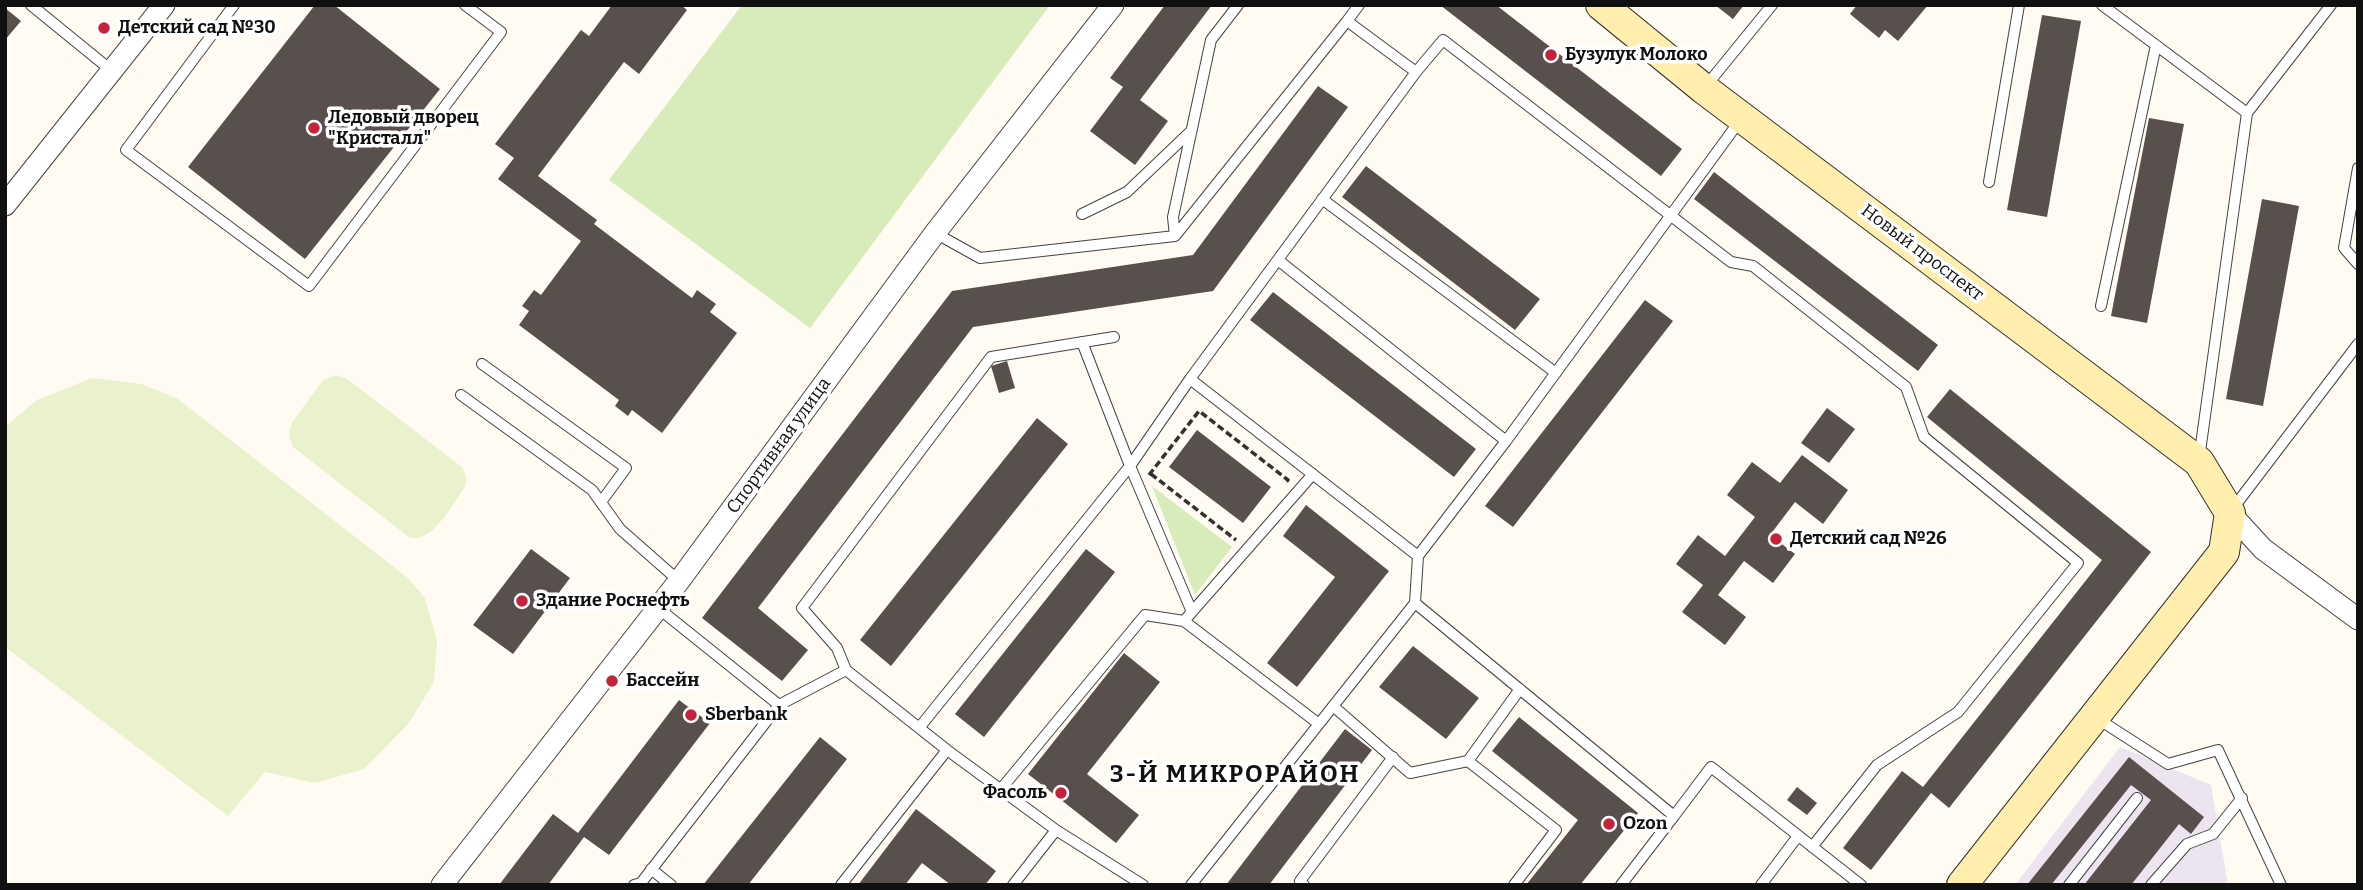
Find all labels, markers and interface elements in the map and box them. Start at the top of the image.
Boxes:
place label: Детский сад №30 [118,17,276,39]
marker: Детский сад №30 [96,20,112,36]
place label: Бузулук Молоко [1565,44,1708,66]
marker: Бузулук Молоко [1543,47,1559,63]
place label: Ледовый дворец "Кристалл" [328,107,479,150]
marker: Ледовый дворец "Кристалл" [306,120,322,136]
street label: Новый проспект [1857,200,1987,306]
street label: Спортивная улица [722,374,836,518]
place label: Детский сад №26 [1790,528,1947,550]
marker: Детский сад №26 [1768,531,1784,547]
place label: Здание Роснефть [536,590,690,612]
marker: Здание Роснефть [514,593,530,609]
place label: Бассейн [626,670,699,692]
marker: Бассейн [604,673,620,689]
place label: Sberbank [705,704,787,726]
marker: Sberbank [683,707,699,723]
district label: 3-Й МИКРОРАЙОН [1111,761,1359,789]
place label: Фасоль [983,782,1047,804]
marker: Фасоль [1053,785,1069,801]
place label: Ozon [1623,813,1667,835]
marker: Ozon [1601,816,1617,832]

